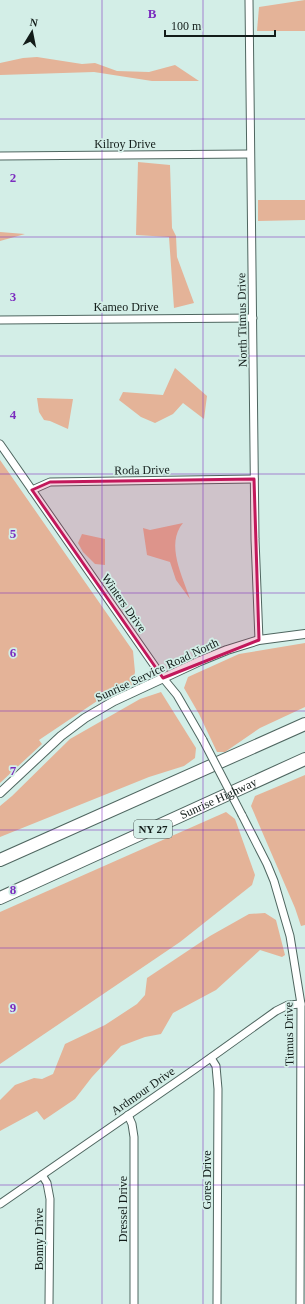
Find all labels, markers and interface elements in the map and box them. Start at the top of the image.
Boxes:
text: B [148,6,157,21]
north arrow [12,12,52,52]
scale bar [165,12,275,38]
text: N [29,16,39,29]
text: 100 m [171,19,202,33]
street label: Kilroy Drive [94,137,156,151]
text: 2 [10,170,16,185]
street label: North Titmus Drive [234,273,250,367]
text: 3 [10,289,17,304]
street label: Kameo Drive [94,300,158,314]
text: 4 [10,407,17,422]
street label: Roda Drive [114,463,170,477]
text: 5 [10,526,17,541]
street label: Winters Drive [99,571,149,635]
street label: Sunrise Service Road North [93,635,221,705]
text: 6 [10,645,17,660]
text: 7 [10,763,17,778]
street label: Sunrise Highway [178,775,259,822]
road number: NY 27 [134,820,172,838]
text: 8 [10,882,17,897]
text: 9 [10,1000,17,1015]
street label: Titmus Drive [281,1002,297,1066]
street label: Ardmour Drive [109,1064,177,1118]
street label: Gores Drive [200,1151,214,1209]
street label: Dressel Drive [116,1176,130,1242]
street label: Bonny Drive [32,1208,46,1270]

